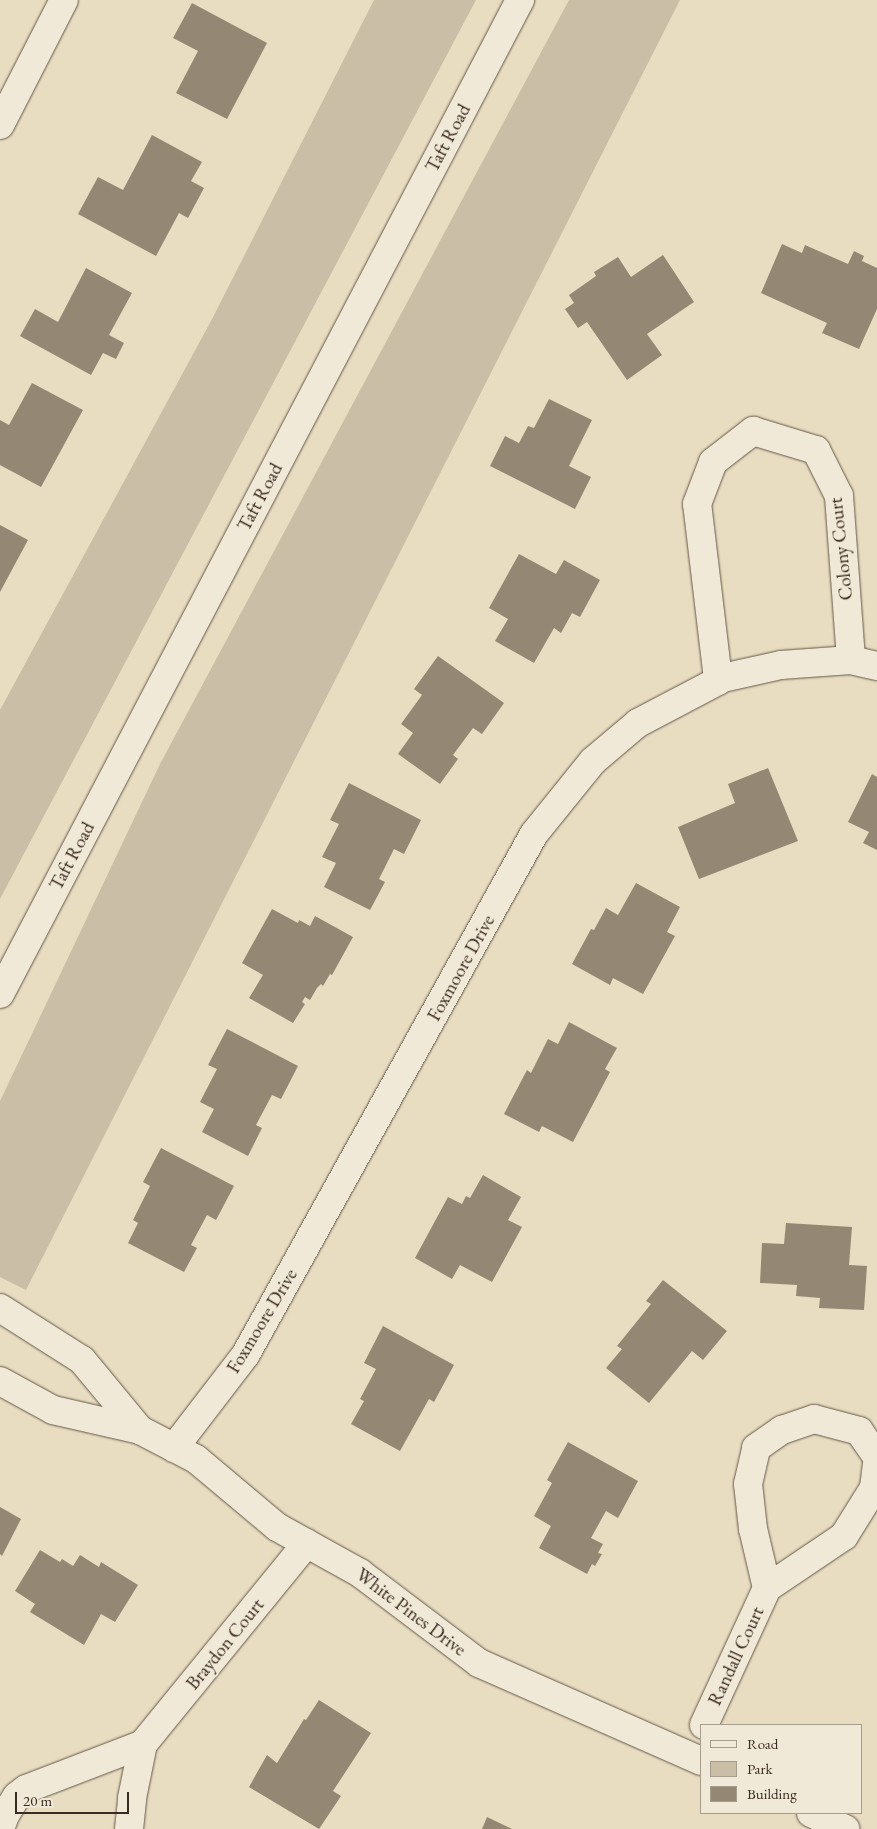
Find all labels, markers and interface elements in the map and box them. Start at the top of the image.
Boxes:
street label: Taft Road [421,100,475,176]
street label: Taft Road [233,459,287,535]
street label: Colony Court [824,496,858,602]
street label: Taft Road [45,818,99,894]
street label: Foxmoore Drive [422,911,500,1025]
street label: Foxmoore Drive [222,1265,302,1377]
street label: White Pines Drive [351,1563,471,1661]
street label: Braydon Court [181,1594,269,1694]
street label: Randall Court [703,1603,769,1709]
legend [700,1724,862,1814]
text: Road [747,1734,778,1753]
text: Park [747,1759,773,1778]
scale bar [18,1782,131,1814]
text: Building [747,1784,797,1803]
text: 20 m [23,1791,52,1810]

